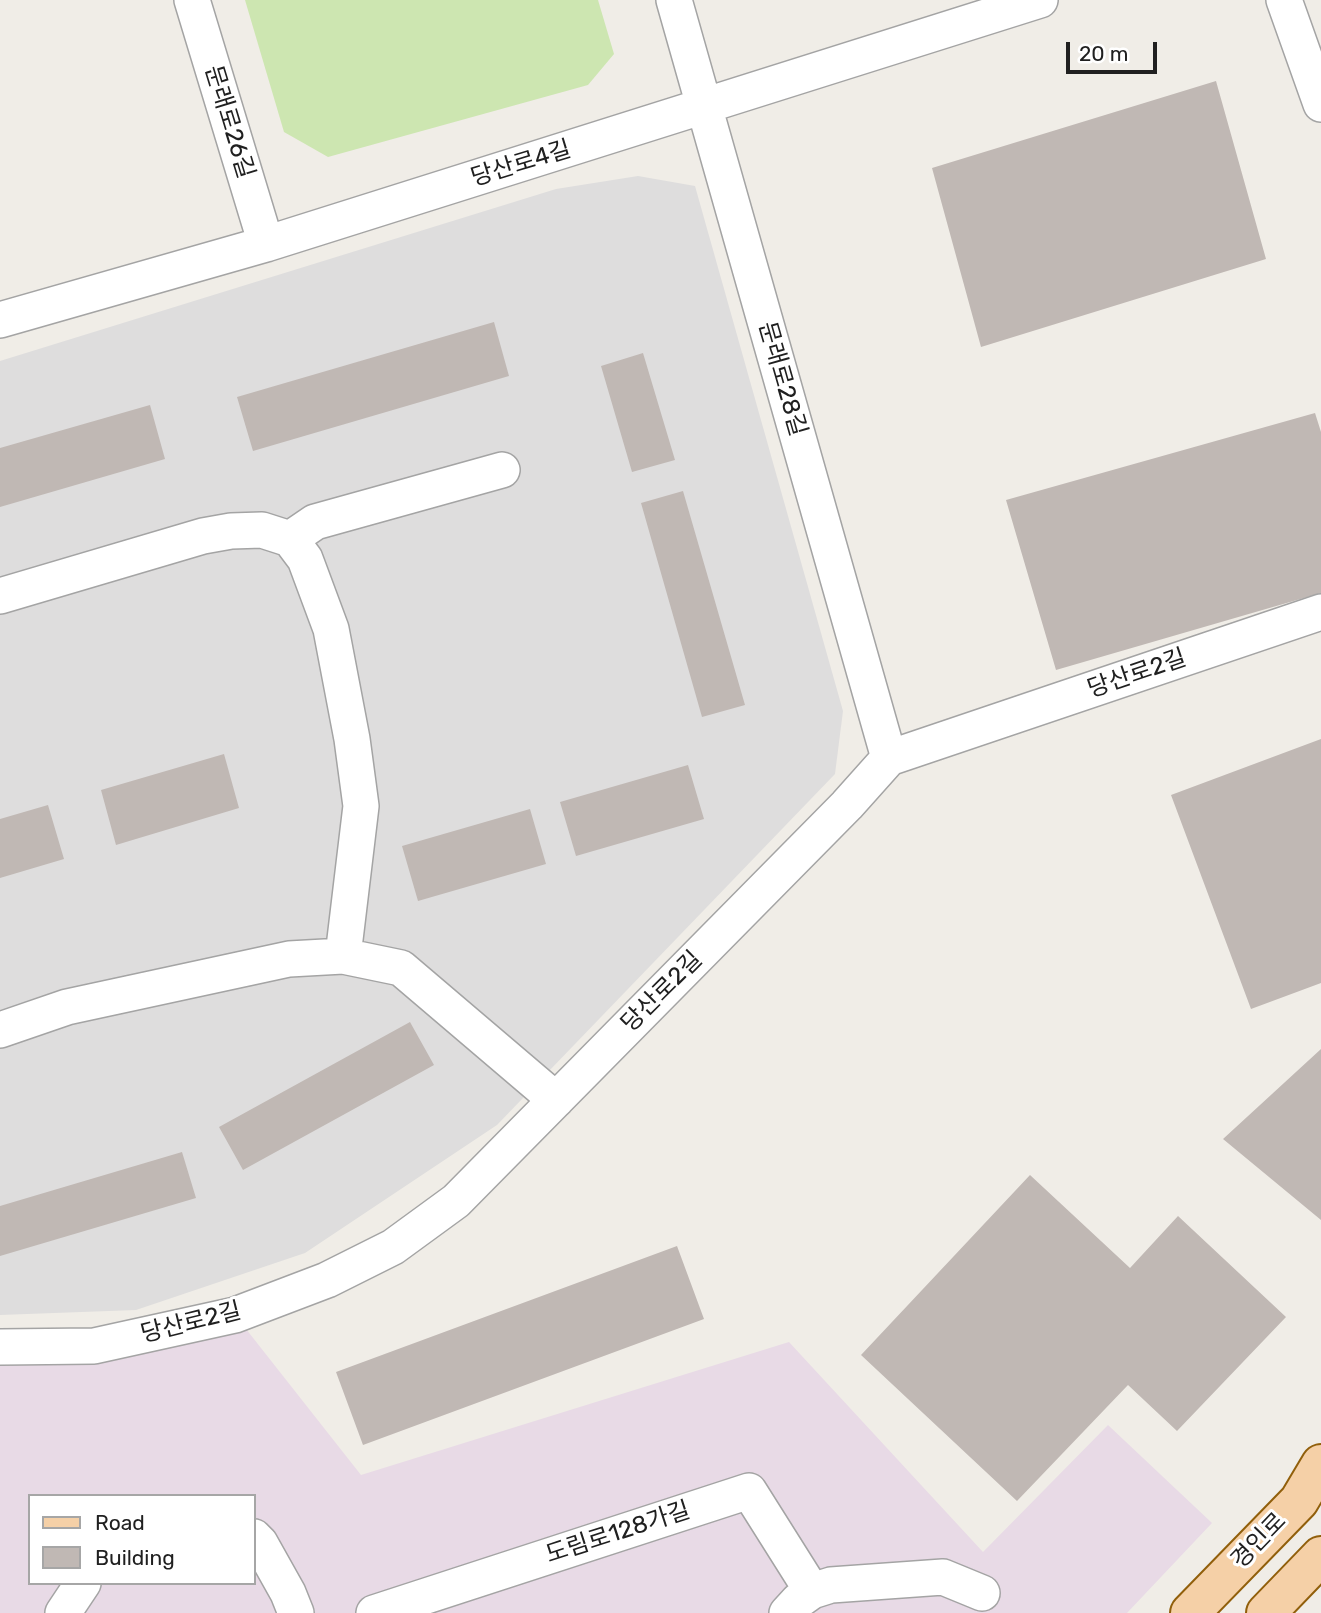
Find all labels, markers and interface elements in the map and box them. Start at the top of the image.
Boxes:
scale bar [1069,28,1160,72]
text: 20 m [1079,41,1128,66]
street label: 문래로26길 [198,62,260,182]
street label: 당산로4길 [467,135,575,193]
street label: 문래로28길 [752,318,812,440]
street label: 당산로2길 [1084,644,1190,704]
street label: 당산로2길 [616,946,708,1038]
street label: 당산로2길 [138,1297,244,1349]
legend [28,1494,256,1585]
street label: 도림로128가길 [542,1496,694,1570]
street label: 경인로 [1226,1507,1292,1575]
text: Road [95,1510,145,1535]
text: Building [95,1545,175,1570]

